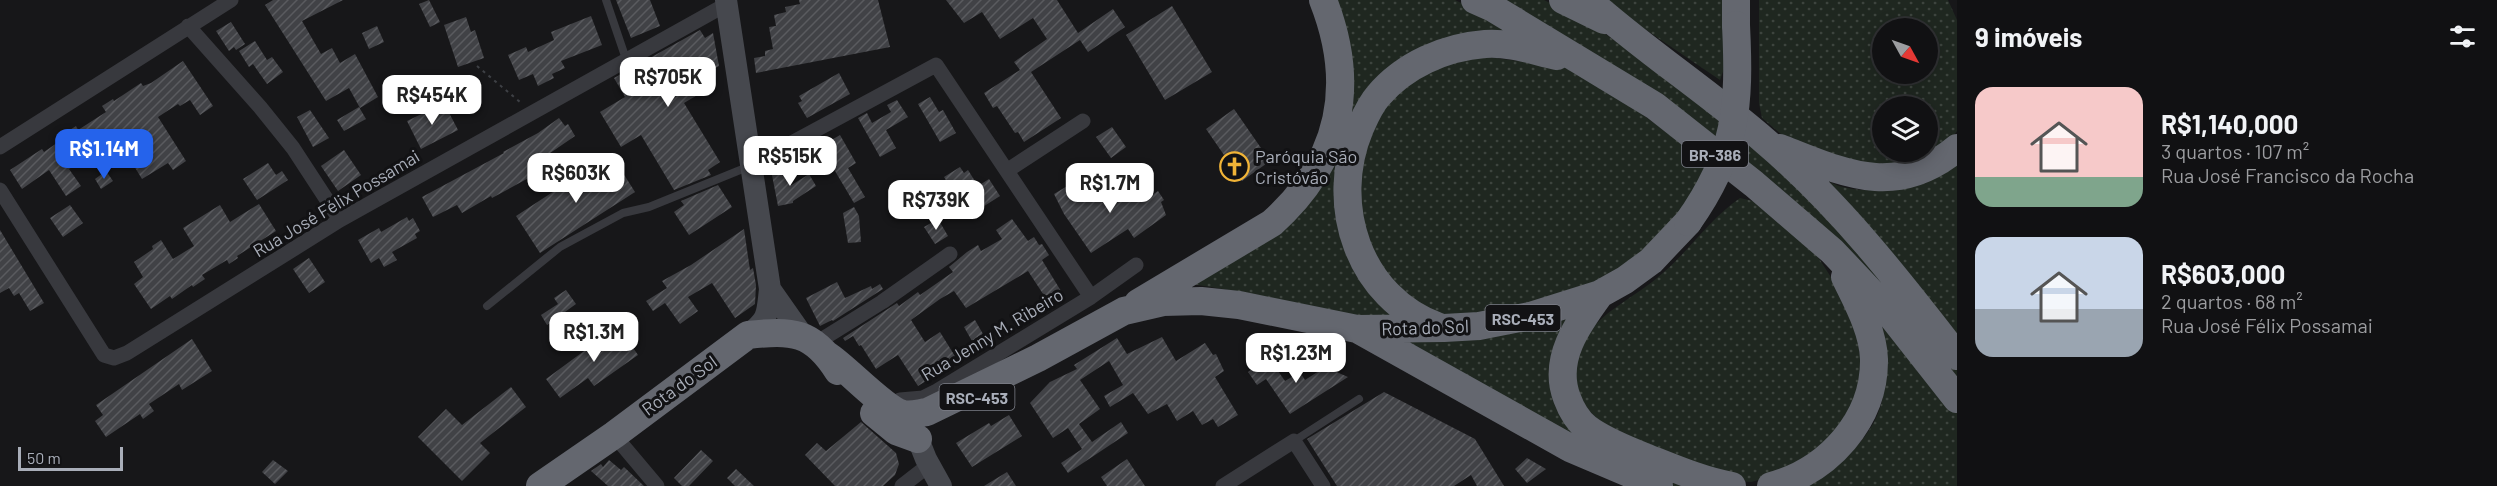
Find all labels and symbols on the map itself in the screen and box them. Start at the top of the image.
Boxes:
north arrow [1872,18,1938,84]
pin: R$705K [619,57,717,108]
pin: R$454K [383,75,481,126]
pin: R$1.14M [49,129,159,180]
pin: R$515K [741,136,839,187]
road number: BR-386 [1682,141,1748,167]
street label: Rua José Félix Possamai [249,144,423,262]
place label: Paróquia São Cristóvão [1255,145,1357,188]
church icon: Paróquia São Cristóvão [1218,150,1250,182]
pin: R$603K [527,153,625,204]
pin: R$1.7M [1061,163,1159,214]
pin: R$739K [887,180,985,231]
street label: Rua Jenny M. Ribeiro [917,283,1067,385]
road number: RSC-453 [1486,305,1561,331]
pin: R$1.3M [545,312,643,363]
street label: Rota do Sol [1381,314,1469,340]
pin: R$1.23M [1241,333,1351,384]
street label: Rota do Sol [637,350,721,420]
road number: RSC-453 [940,384,1014,410]
scale bar [18,444,123,472]

